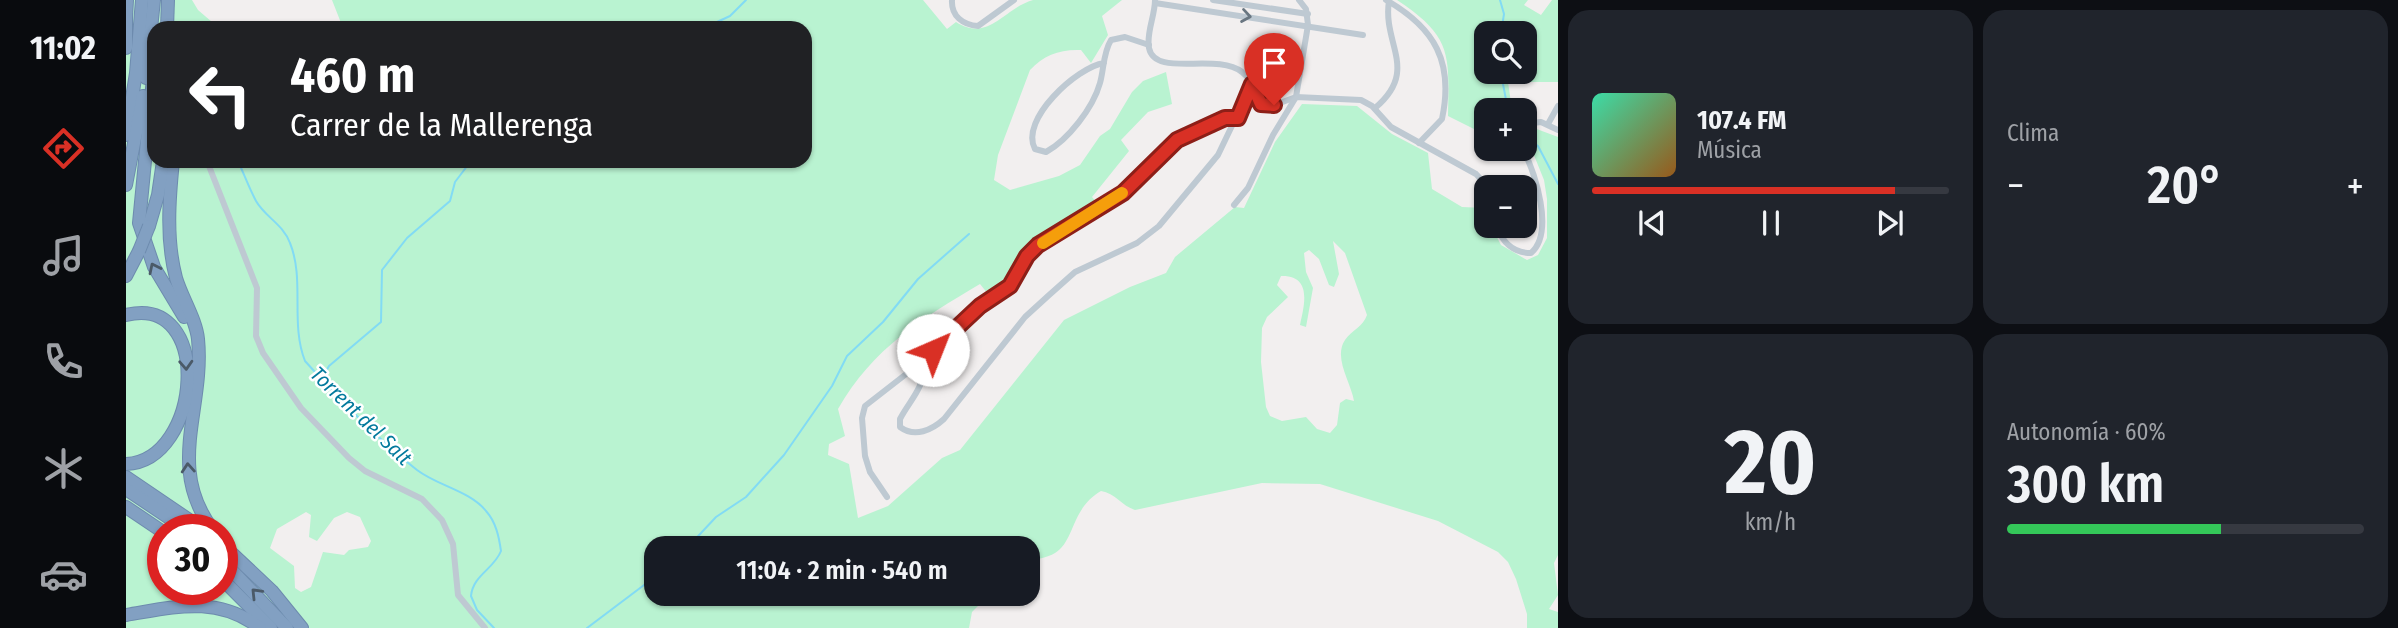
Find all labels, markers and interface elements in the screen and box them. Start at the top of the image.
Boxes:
one-way arrow [1240,8,1252,23]
map controls [1474,21,1537,238]
button: search [1474,21,1537,84]
text: 11:02 [30,29,96,67]
pin [1244,33,1304,105]
icon: arrive [1255,44,1293,82]
text: 460 m [290,46,415,105]
icon: left [175,49,266,140]
button: + [1474,98,1537,161]
text: 107.4 FM [1697,105,1786,136]
text: Carrer de la Mallerenga [290,106,593,144]
text: Clima [2007,119,2059,147]
icon: directions [39,124,88,173]
text: Música [1697,136,1762,164]
text: 20° [2147,154,2224,217]
text: − [2007,163,2024,209]
text: + [2347,163,2364,209]
button: − [1474,175,1537,238]
icon: previous [1633,204,1671,242]
icon: pause [1752,204,1790,242]
icon: next [1871,204,1909,242]
icon: music [39,231,88,280]
one-way arrow [149,263,163,275]
position arrow [896,313,970,387]
icon: phone [39,337,88,386]
one-way arrow [179,360,194,371]
water label: Torrent del Salt [305,361,417,471]
text: 20 [1725,408,1816,517]
text: Autonomía · 60% [2007,418,2166,446]
icon: climate [39,444,88,493]
text: 300 km [2007,453,2164,516]
one-way arrow [181,462,196,473]
text: km/h [1745,508,1796,536]
speed limit sign: 30 [147,514,238,605]
icon: car [39,550,88,599]
text: 11:04 · 2 min · 540 m [736,555,948,586]
one-way arrow [251,588,264,601]

